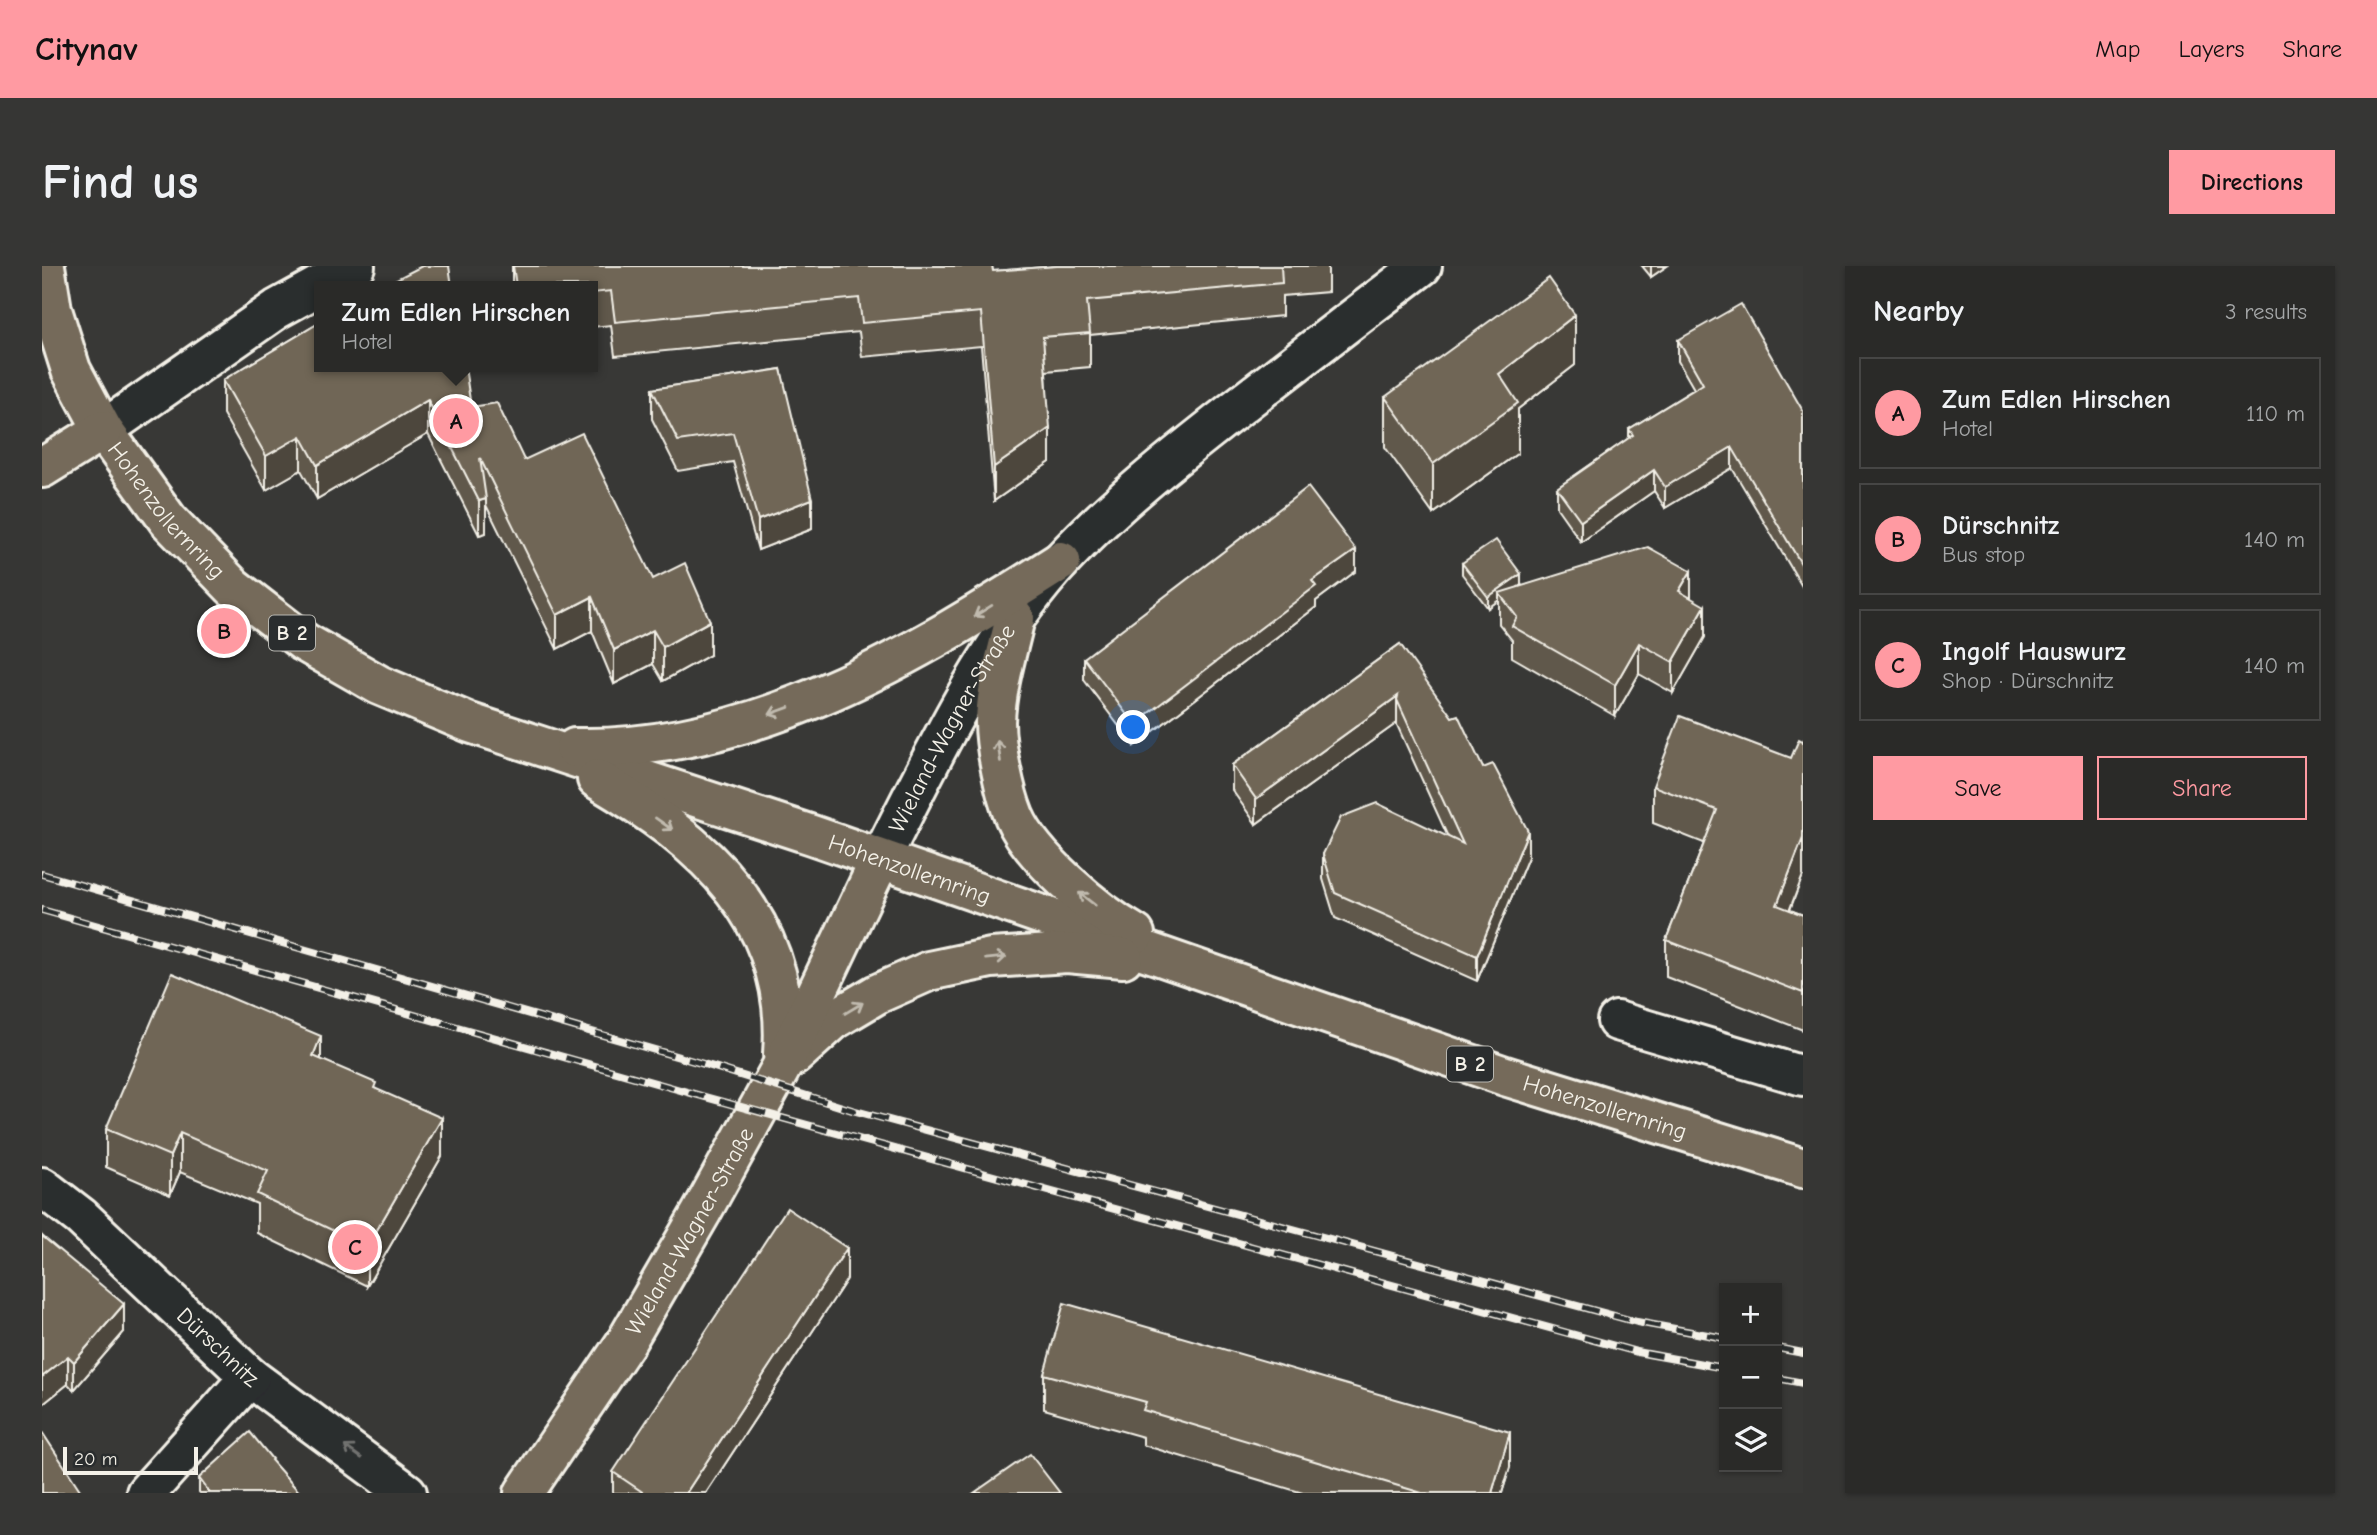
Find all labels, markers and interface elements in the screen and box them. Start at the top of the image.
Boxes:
text: Citynav [35,30,138,68]
text: Map [2095,35,2141,63]
text: Layers [2179,35,2244,63]
text: Share [2282,35,2342,63]
button: Directions [2169,150,2335,214]
text: Find us [42,154,198,210]
popup [314,281,598,372]
text: Nearby [1873,294,1964,329]
text: Zum Edlen Hirschen [342,298,570,328]
text: 3 results [2225,298,2307,325]
text: Hotel [342,328,393,355]
text: Zum Edlen Hirschen [1942,385,2171,415]
pin: A [433,395,479,447]
text: A [1892,400,1904,427]
text: 110 m [2246,400,2305,427]
text: Hotel [1942,415,1993,442]
street label: Hohenzollernring [102,437,231,585]
text: Dürschnitz [1942,511,2059,541]
text: B [1891,526,1905,553]
text: 140 m [2244,526,2305,553]
text: Bus stop [1942,541,2025,568]
one-way arrow [974,604,993,619]
pin: B [201,605,247,657]
road number: B 2 [269,616,315,650]
street label: Wieland-Wagner-Straße [883,619,1021,837]
text: Ingolf Hauswurz [1942,637,2126,667]
text: C [1891,652,1905,679]
text: 140 m [2244,652,2305,679]
text: Shop · Dürschnitz [1942,667,2114,694]
one-way arrow [768,706,790,718]
your location [1116,710,1150,744]
one-way arrow [992,740,1005,763]
button: Save [1873,756,2083,820]
button: Share [2097,756,2307,820]
one-way arrow [654,816,673,831]
street label: Hohenzollernring [825,829,994,910]
one-way arrow [1079,892,1097,907]
one-way arrow [985,952,1007,965]
one-way arrow [843,1001,863,1015]
road number: B 2 [1447,1046,1493,1082]
street label: Hohenzollernring [1520,1069,1690,1145]
street label: Wieland-Wagner-Straße [620,1123,760,1340]
pin: C [332,1221,378,1273]
map controls [1719,1283,1782,1472]
button: + [1719,1283,1782,1346]
street label: Dürschnitz [171,1302,264,1393]
button: − [1719,1346,1782,1409]
button: layers [1719,1409,1782,1472]
scale bar [63,1444,198,1476]
one-way arrow [344,1445,362,1460]
text: 20 m [74,1448,118,1470]

